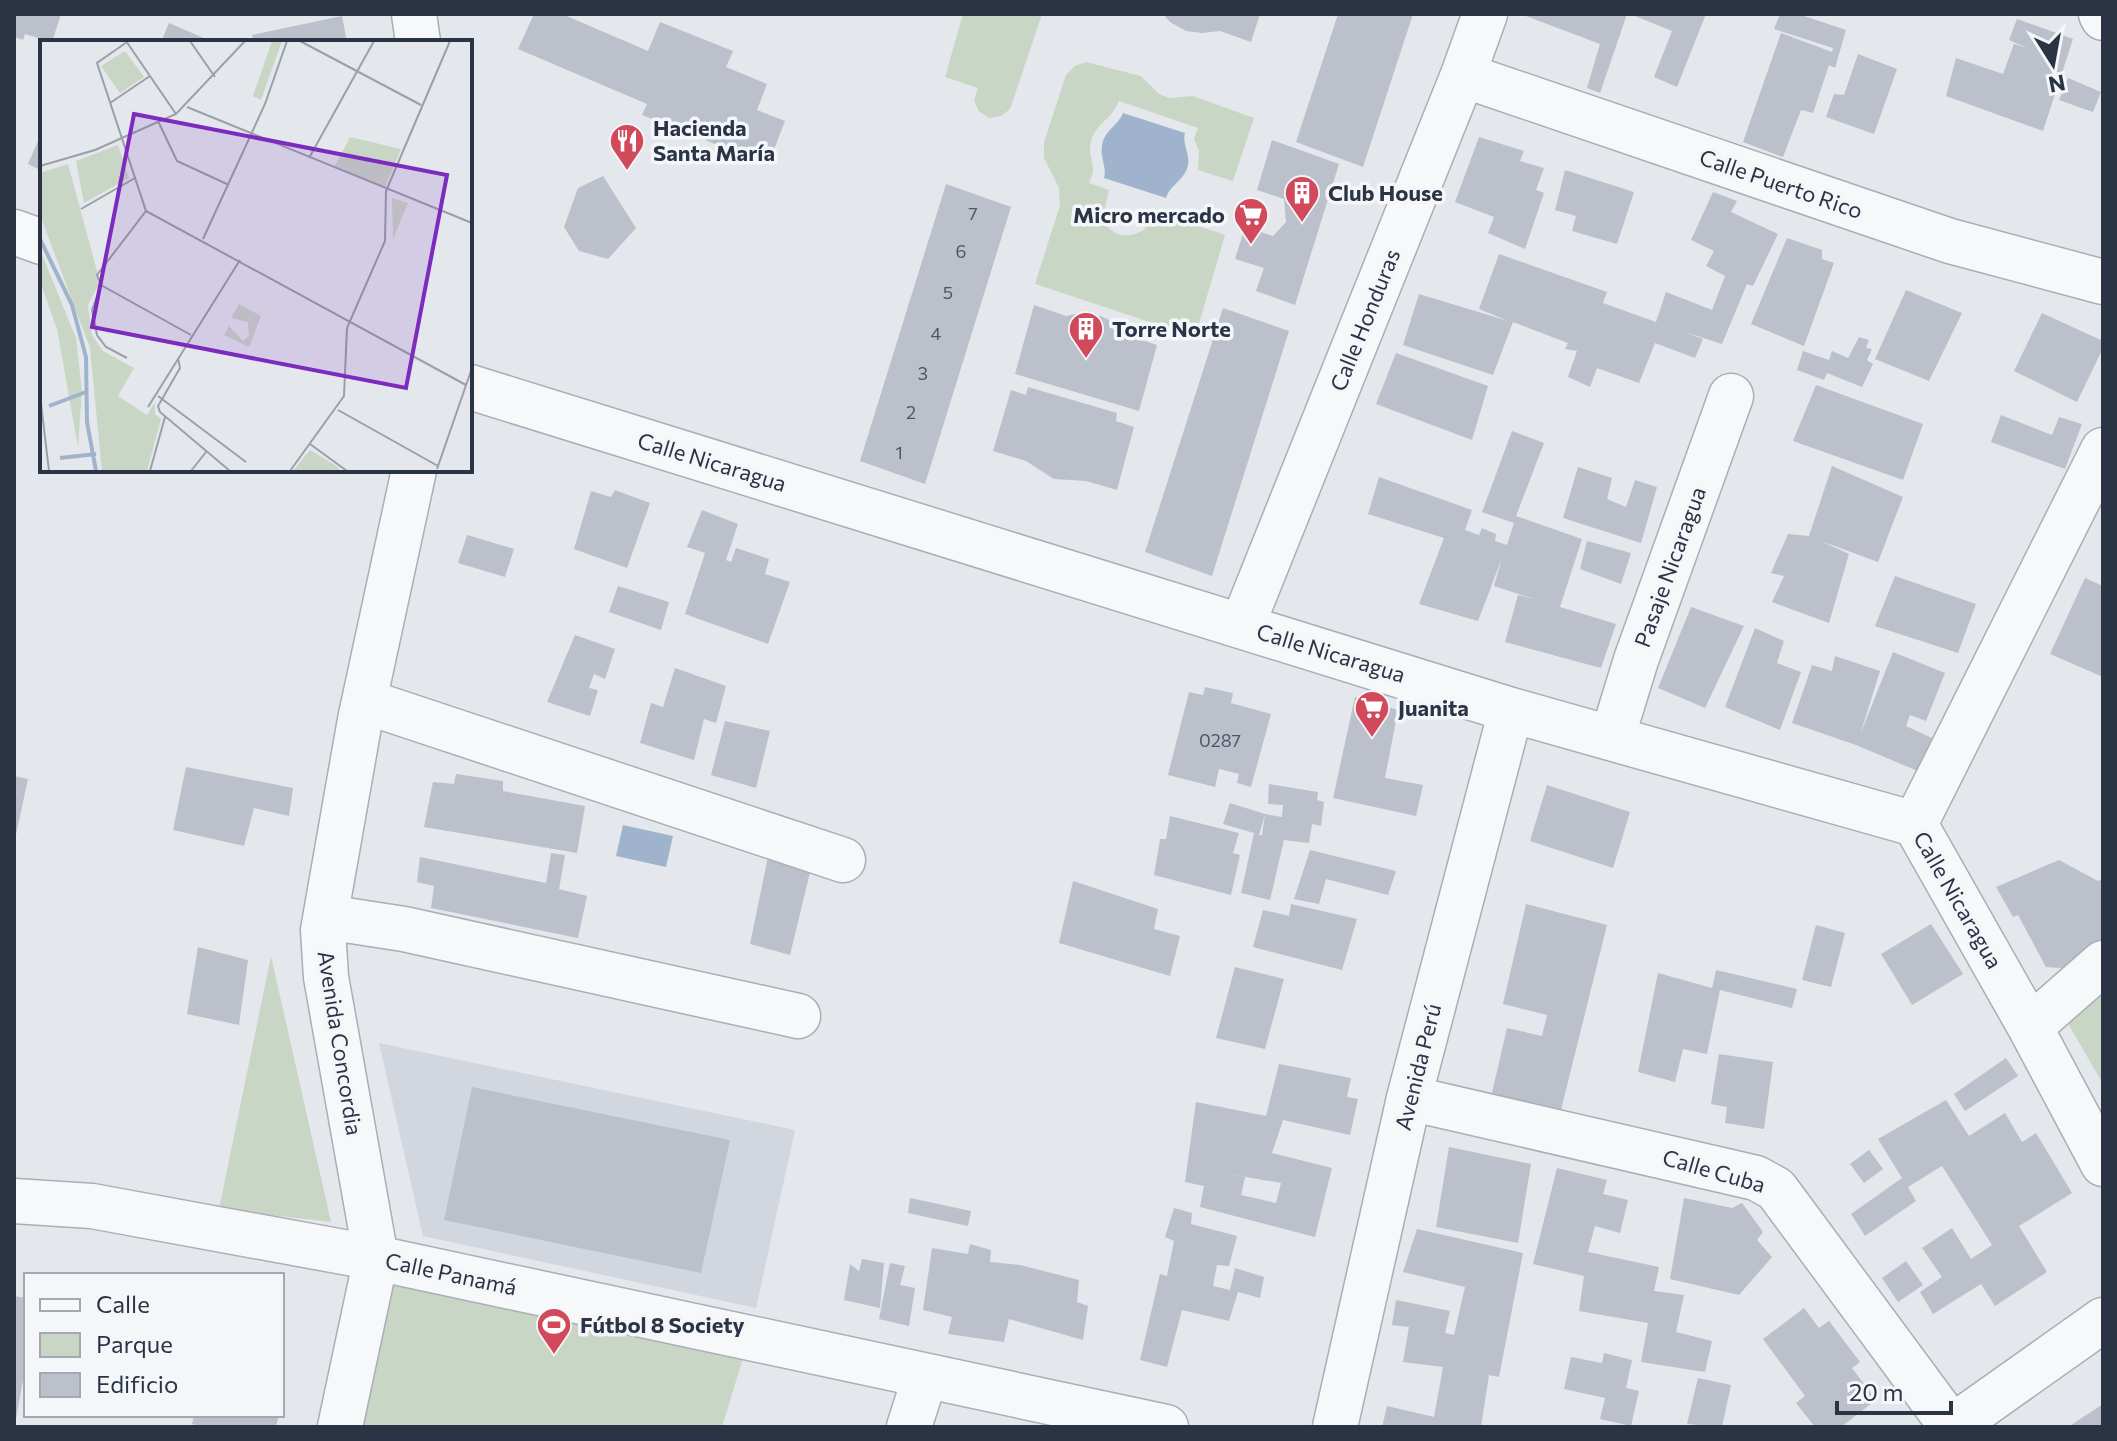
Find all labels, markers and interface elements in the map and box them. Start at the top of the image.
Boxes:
north arrow [2013,24,2093,104]
inset map [40,40,472,472]
text: N [2046,69,2068,99]
place label: Hacienda Santa María [653,114,775,166]
restaurant icon: Hacienda Santa María [608,122,646,172]
street label: Calle Puerto Rico [1696,143,1866,224]
building icon: Club House [1283,174,1321,224]
place label: Club House [1328,179,1443,206]
supermarket icon: Micro mercado [1232,196,1270,246]
place label: Micro mercado [1073,201,1225,228]
house number: 7 [968,202,978,224]
house number: 6 [956,240,966,262]
street label: Calle Honduras [1324,245,1405,395]
house number: 5 [943,281,953,303]
building icon: Torre Norte [1067,310,1105,360]
place label: Torre Norte [1112,315,1231,342]
house number: 4 [931,322,942,344]
house number: 3 [918,362,928,384]
house number: 2 [906,401,916,423]
street label: Calle Nicaragua [635,426,790,497]
house number: 1 [895,441,903,463]
street label: Pasaje Nicaragua [1628,483,1711,651]
street label: Calle Nicaragua [1254,617,1409,688]
supermarket icon: Juanita [1353,689,1391,739]
place label: Juanita [1398,694,1469,721]
house number: 0287 [1199,729,1241,751]
street label: Calle Nicaragua [1908,826,2009,973]
street label: Avenida Concordia [313,949,368,1137]
street label: Avenida Perú [1389,1001,1446,1133]
street label: Calle Cuba [1660,1143,1769,1198]
street label: Calle Panamá [383,1246,519,1301]
legend [24,1273,284,1417]
text: Calle [96,1289,150,1318]
sports icon: Fútbol 8 Society [535,1306,573,1356]
place label: Fútbol 8 Society [580,1311,745,1338]
text: Parque [96,1329,173,1358]
scale bar [1837,1365,1951,1415]
text: Edificio [96,1369,178,1398]
text: 20 m [1849,1377,1903,1406]

